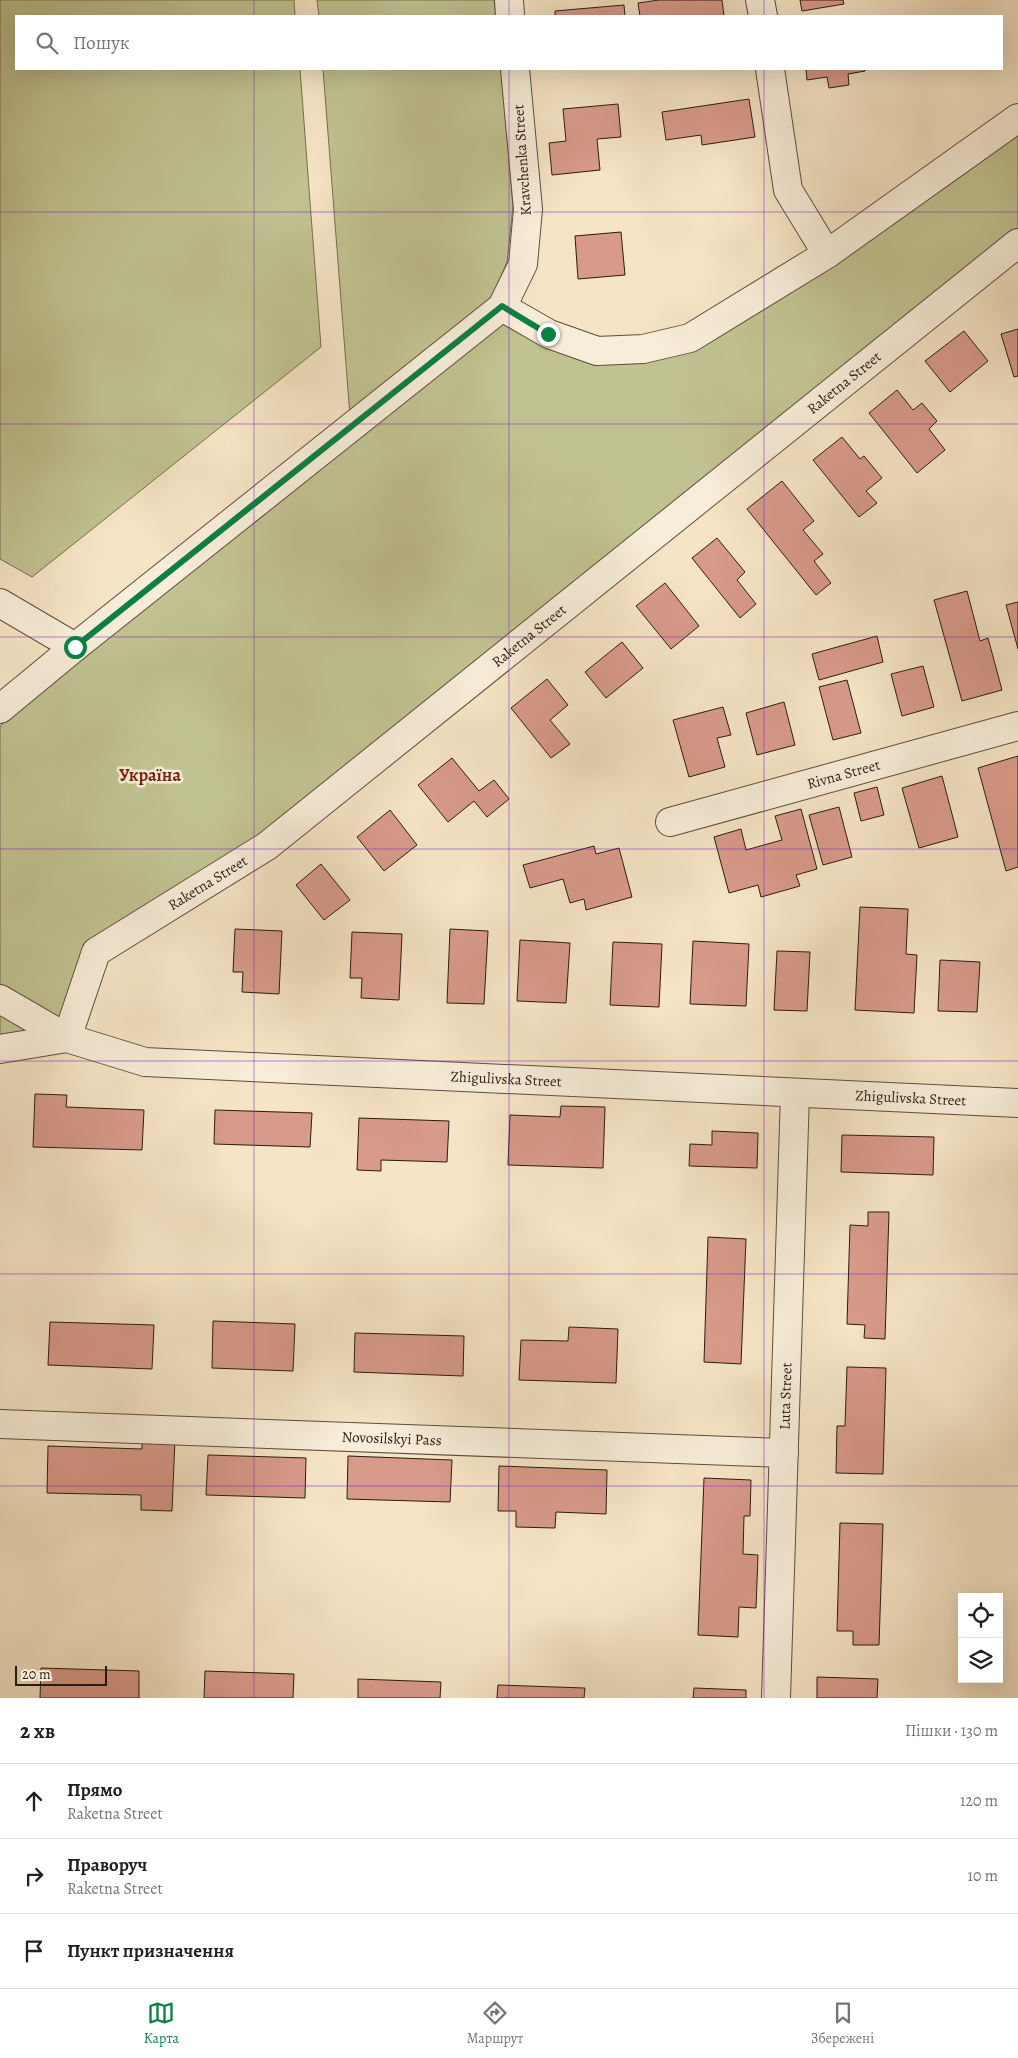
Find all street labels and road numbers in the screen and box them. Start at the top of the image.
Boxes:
street label: Kravchenka Street [508,104,536,216]
street label: Raketna Street [803,347,885,419]
street label: Raketna Street [488,600,570,672]
street label: Rivna Street [805,754,882,794]
street label: Raketna Street [164,851,251,915]
street label: Zhigulivska Street [450,1066,562,1092]
street label: Zhigulivska Street [855,1085,967,1111]
street label: Luta Street [774,1362,797,1430]
street label: Novosilskyi Pass [341,1427,442,1450]

